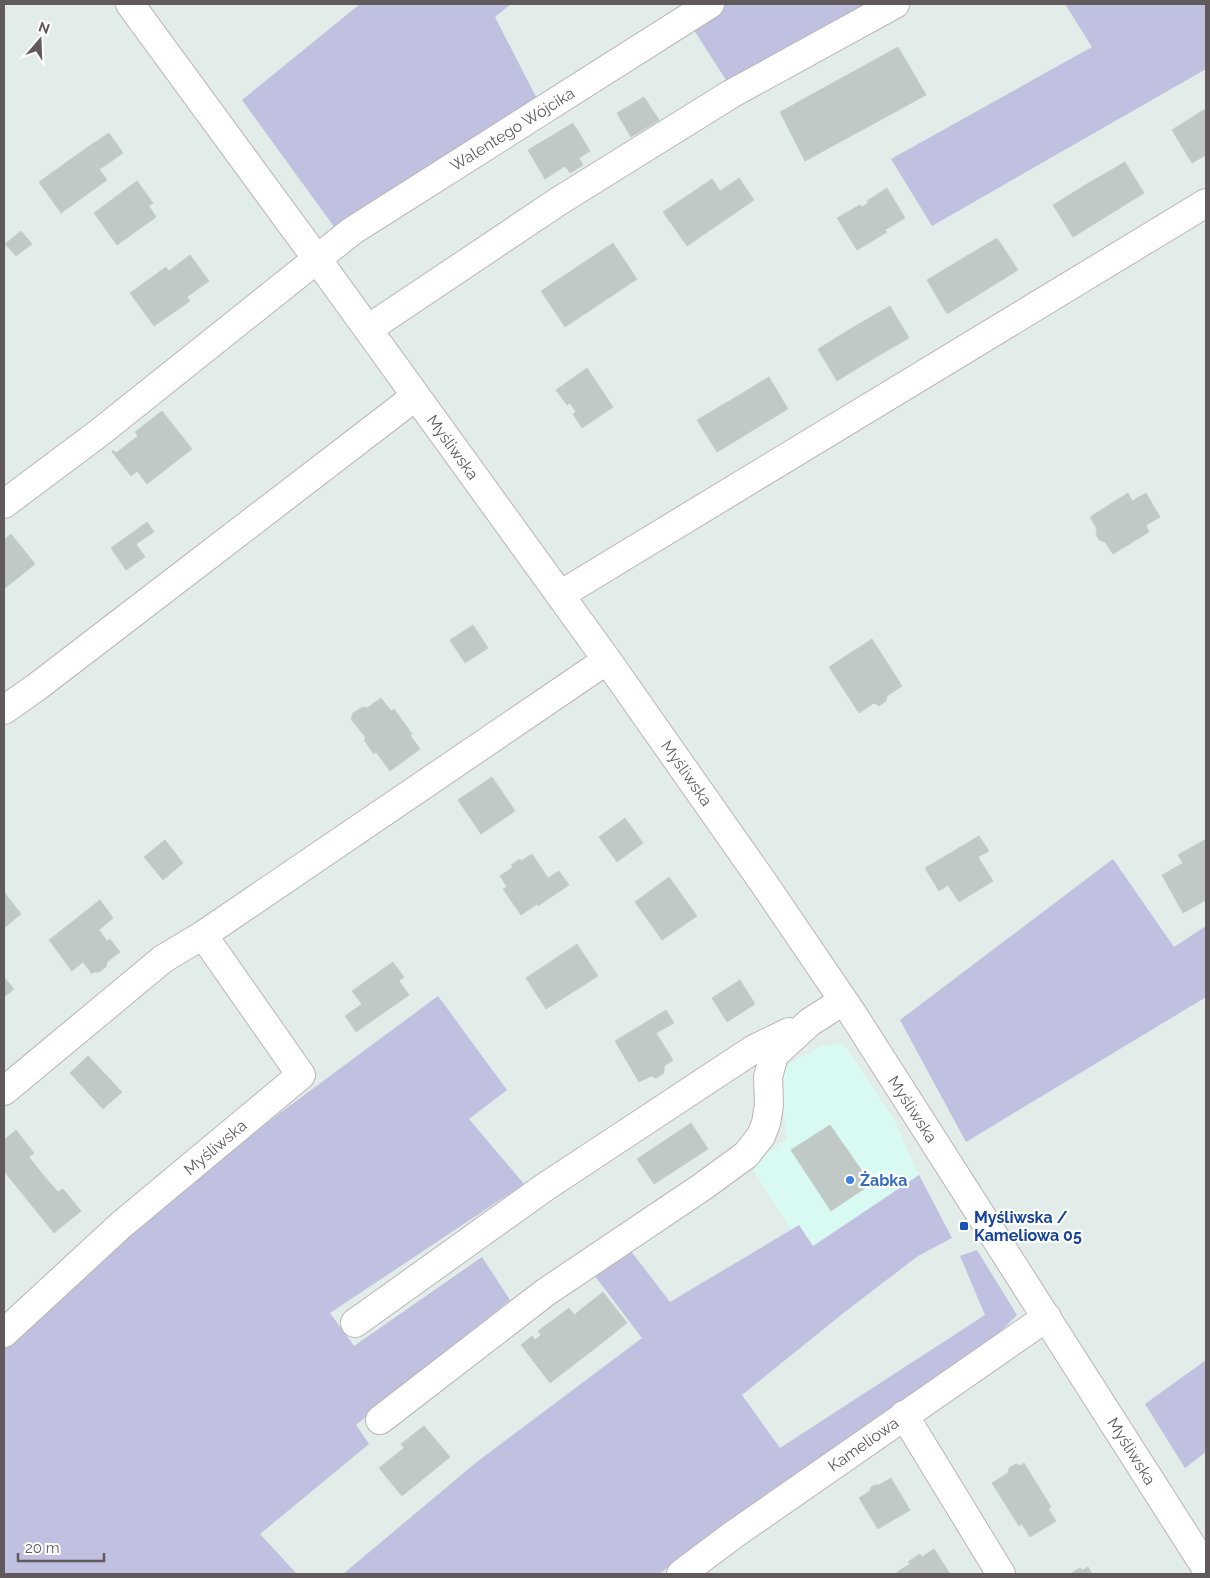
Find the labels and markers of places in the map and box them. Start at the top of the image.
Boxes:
place label: Żabka [860,1170,907,1190]
marker: Żabka [844,1174,856,1186]
place label: Myśliwska / Kameliowa 05 [974,1208,1082,1245]
marker: Myśliwska / Kameliowa 05 [958,1220,970,1232]

